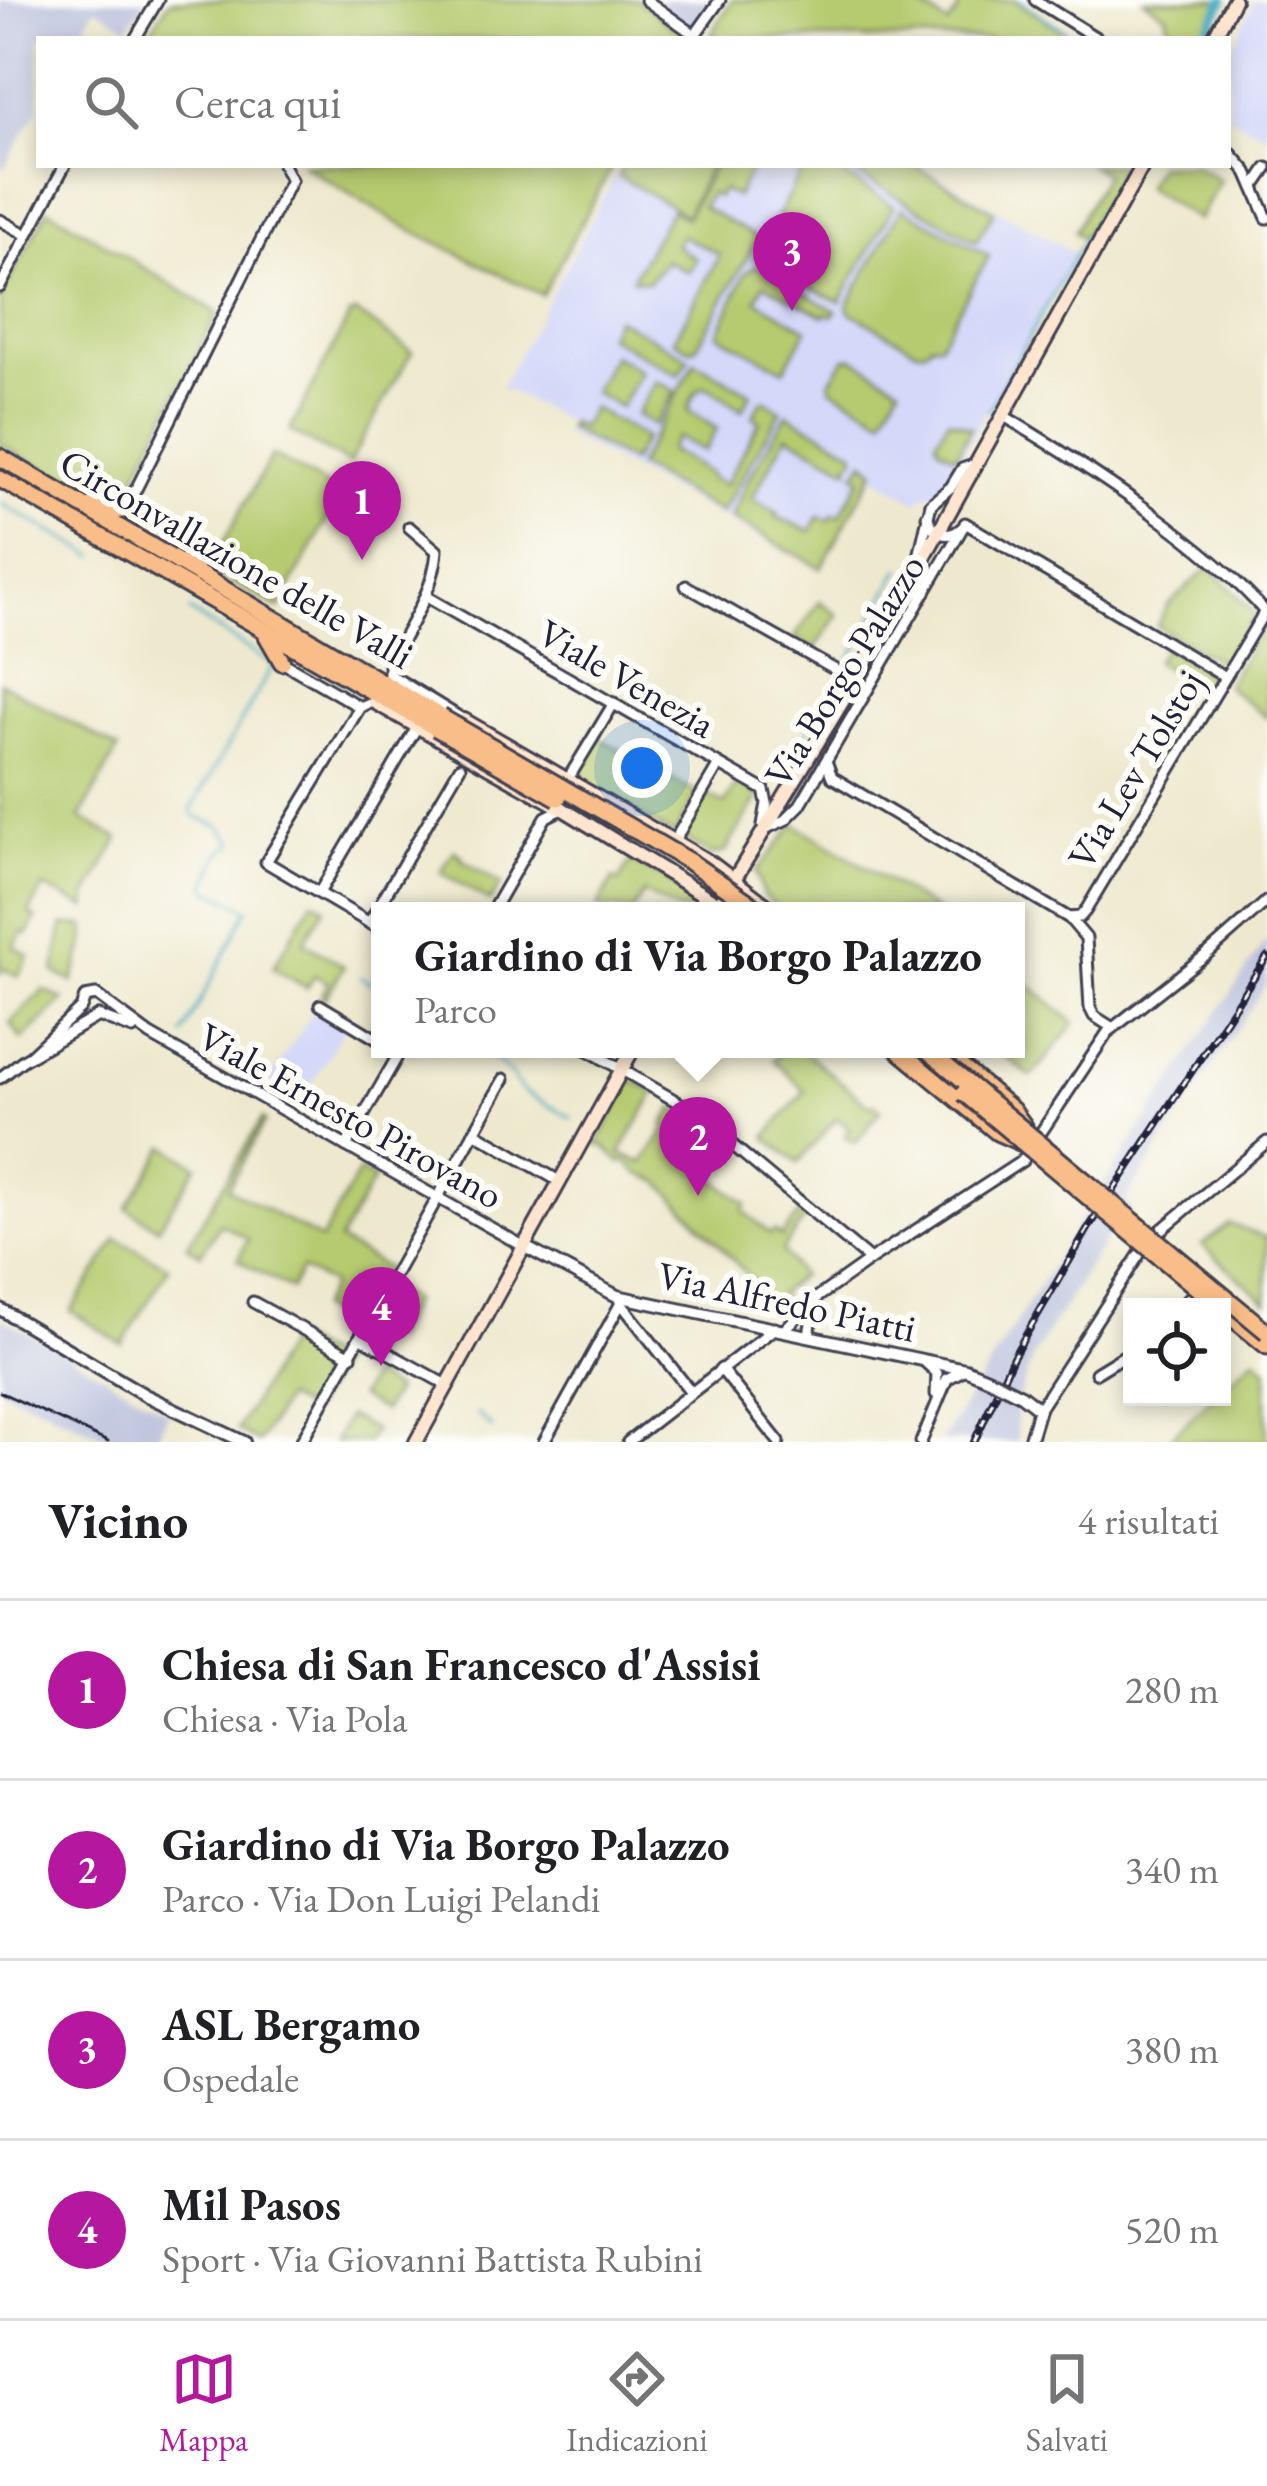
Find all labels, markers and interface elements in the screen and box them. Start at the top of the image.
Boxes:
search box [36,36,1231,168]
icon: search [78,69,144,135]
text: Cerca qui [174,73,341,131]
pin: 3 [753,212,831,311]
street label: Circonvallazione delle Valli [51,436,423,680]
pin: 1 [323,461,401,560]
street label: Via Borgo Palazzo [752,544,936,796]
street label: Viale Venezia [529,607,725,750]
street label: Via Lev Tolstoj [1056,660,1215,879]
your location [612,738,672,798]
popup [371,902,1025,1058]
text: Giardino di Via Borgo Palazzo [414,926,982,984]
text: Parco [414,984,497,1035]
street label: Viale Ernesto Pirovano [189,1011,512,1220]
pin: 2 [659,1097,737,1196]
street label: Via Alfredo Piatti [653,1249,921,1354]
pin: 4 [342,1267,420,1366]
map controls [1123,1298,1231,1406]
button: locate [1123,1298,1231,1406]
text: Vicino [48,1487,188,1553]
text: 4 risultati [1078,1495,1219,1546]
text: Chiesa di San Francesco d'Assisi [162,1635,760,1693]
text: 1 [77,1664,97,1715]
text: 280 m [1125,1664,1219,1715]
text: Chiesa · Via Pola [162,1693,408,1744]
text: Giardino di Via Borgo Palazzo [162,1815,730,1873]
text: 2 [77,1844,97,1895]
text: 340 m [1125,1844,1219,1895]
text: Parco · Via Don Luigi Pelandi [162,1873,600,1924]
text: ASL Bergamo [162,1995,420,2053]
text: 3 [77,2024,97,2075]
text: 380 m [1125,2024,1219,2075]
text: Ospedale [162,2053,299,2104]
text: Mil Pasos [162,2175,341,2233]
text: 4 [77,2204,97,2255]
text: 520 m [1125,2204,1219,2255]
text: Sport · Via Giovanni Battista Rubini [162,2233,703,2284]
tab: Mappa [159,2346,248,2461]
tab: Indicazioni [566,2346,708,2461]
tab: Salvati [1026,2346,1108,2461]

